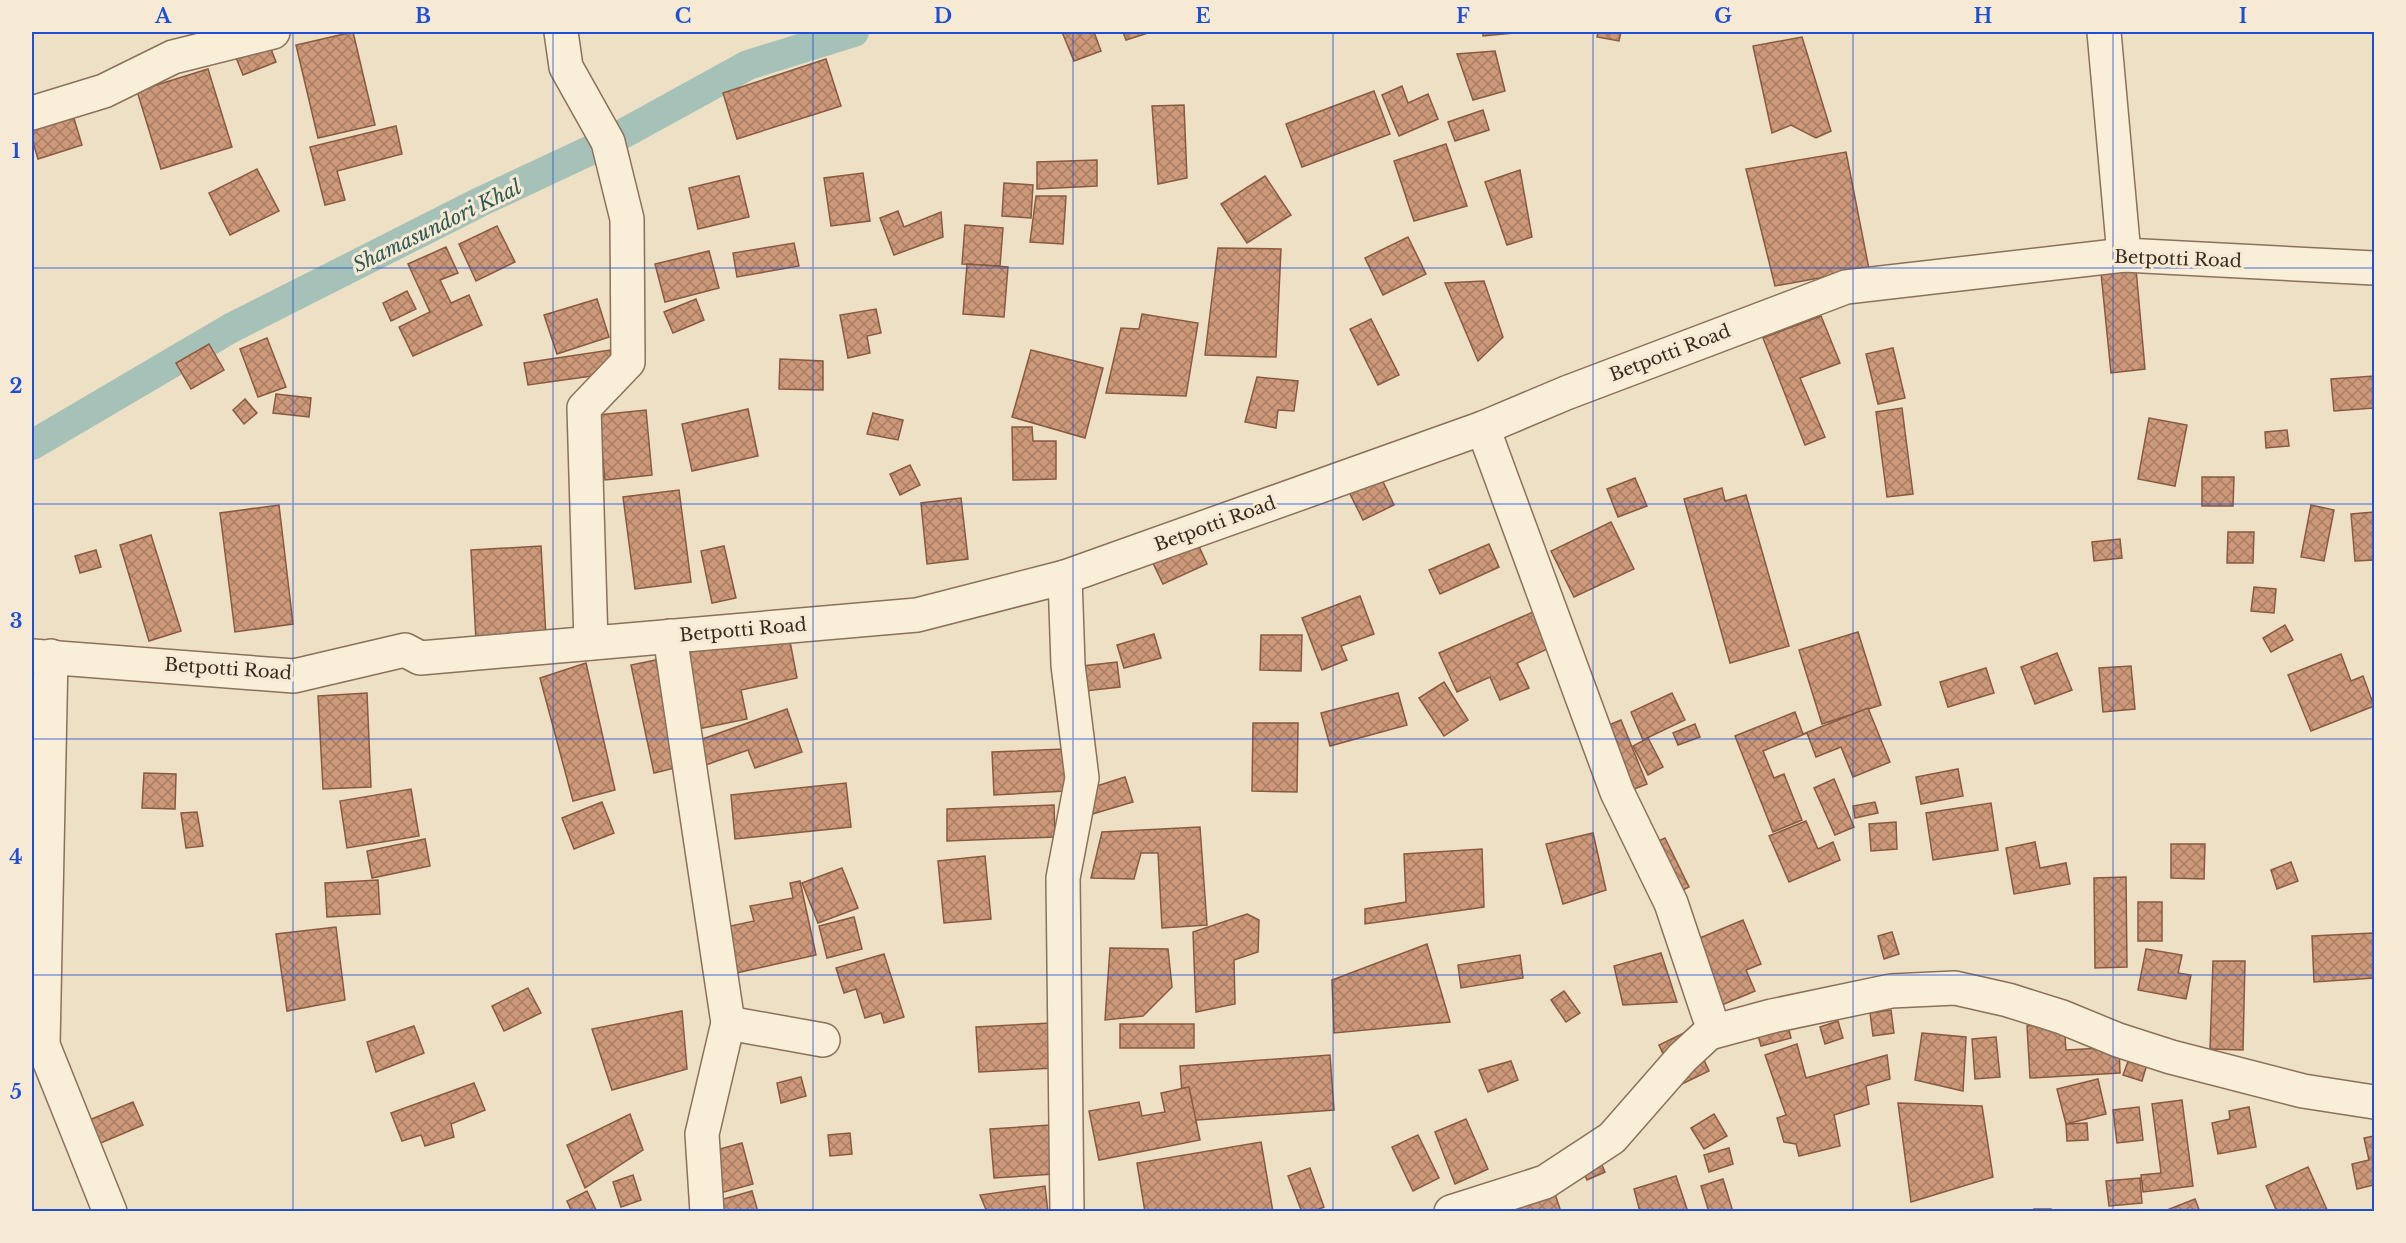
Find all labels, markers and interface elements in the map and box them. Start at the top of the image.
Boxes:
text: A [154,4,172,28]
text: B [415,4,431,28]
text: C [675,4,691,28]
text: D [934,4,952,28]
text: E [1195,4,1211,28]
text: F [1456,4,1470,28]
text: G [1714,4,1732,28]
text: H [1974,4,1993,28]
text: I [2239,4,2247,28]
text: 1 [12,139,21,163]
water label: Shamasundori Khal [349,174,526,277]
street label: Betpotti Road [2114,246,2242,272]
street label: Betpotti Road [1606,320,1734,386]
text: 2 [9,374,23,398]
street label: Betpotti Road [1151,492,1279,556]
text: 3 [10,609,22,633]
street label: Betpotti Road [678,613,808,647]
street label: Betpotti Road [164,654,292,684]
text: 4 [9,845,23,869]
text: 5 [10,1080,22,1104]

